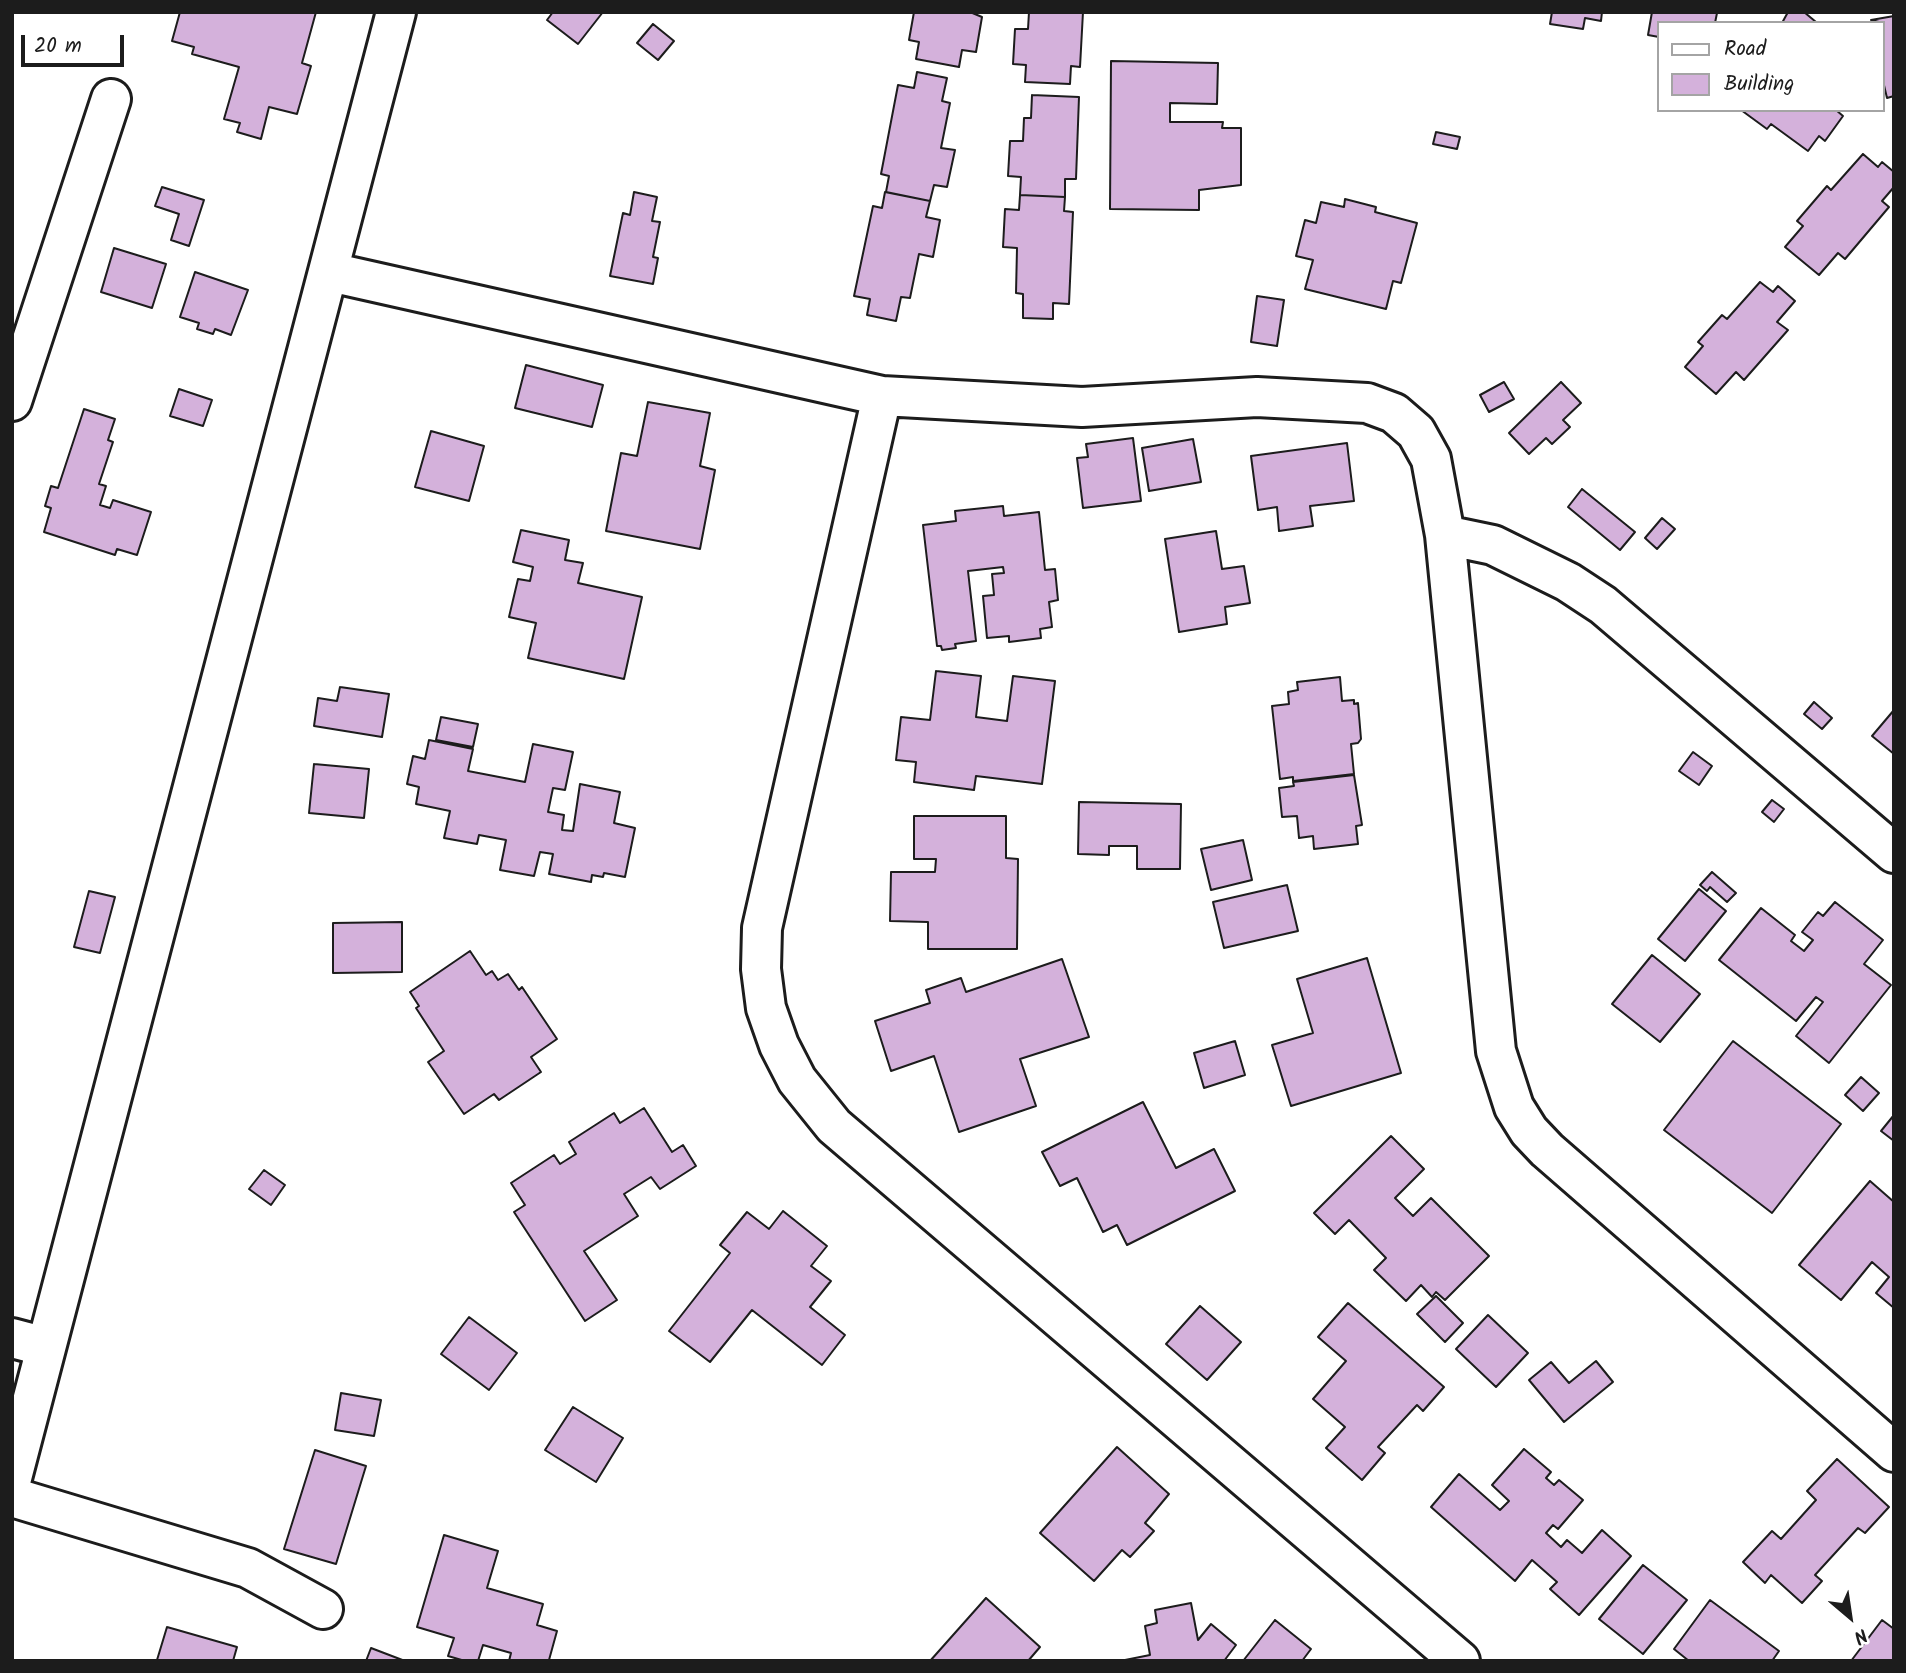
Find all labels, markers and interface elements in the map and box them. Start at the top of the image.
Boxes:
scale bar [24,21,128,65]
legend [1658,21,1885,112]
text: 20 m [34,30,82,63]
text: Road [1724,33,1766,66]
text: Building [1724,68,1794,101]
north arrow [1815,1582,1885,1652]
text: N [1848,1619,1873,1651]

